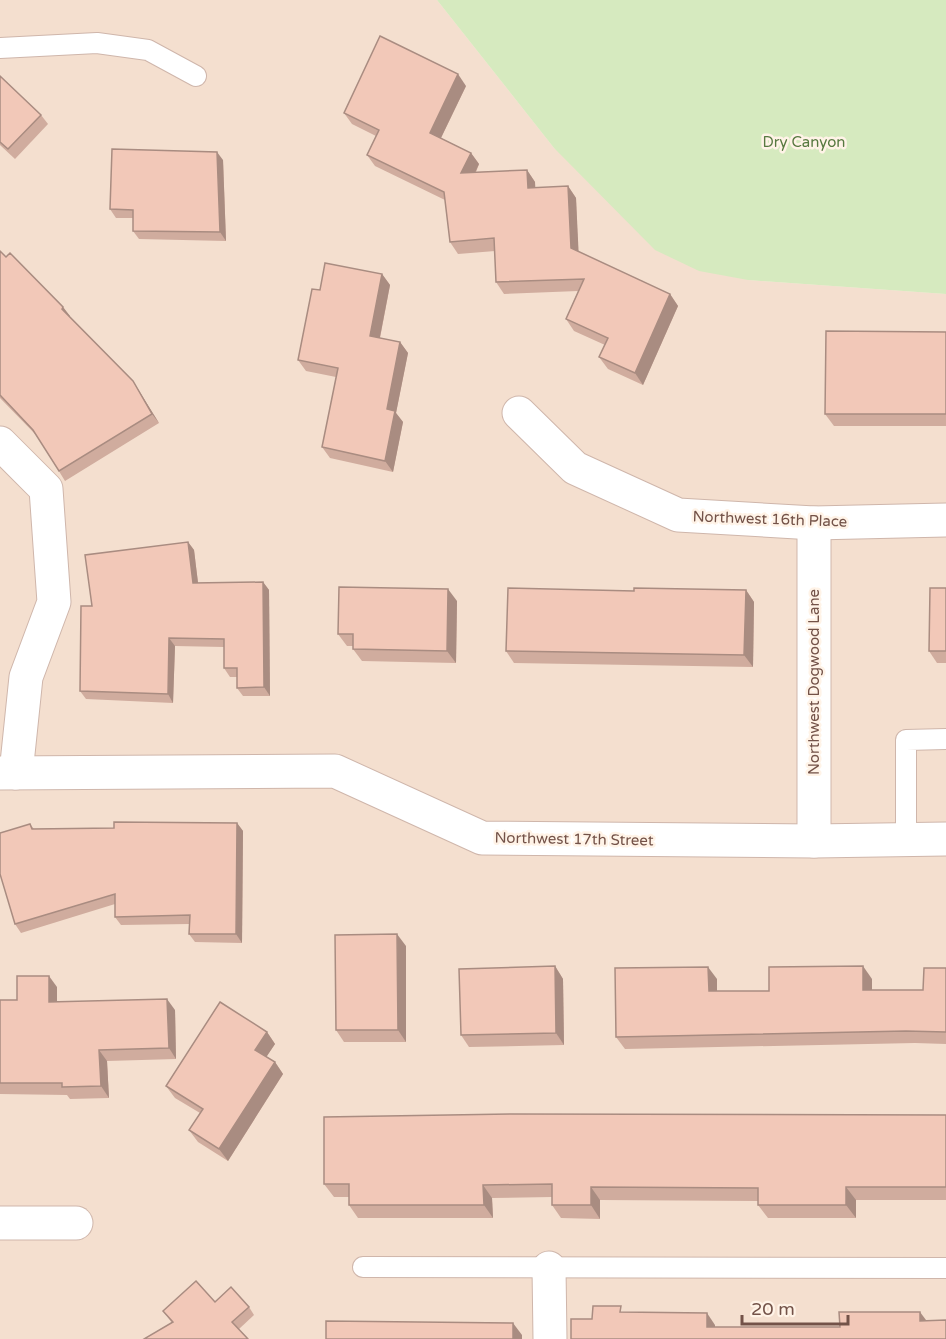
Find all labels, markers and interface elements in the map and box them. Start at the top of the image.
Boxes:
park label: Dry Canyon [763,133,845,151]
street label: Northwest 16th Place [692,507,848,531]
street label: Northwest Dogwood Lane [805,589,823,775]
street label: Northwest 17th Street [494,829,654,849]
scale bar [742,1288,848,1326]
text: 20 m [751,1298,795,1320]

